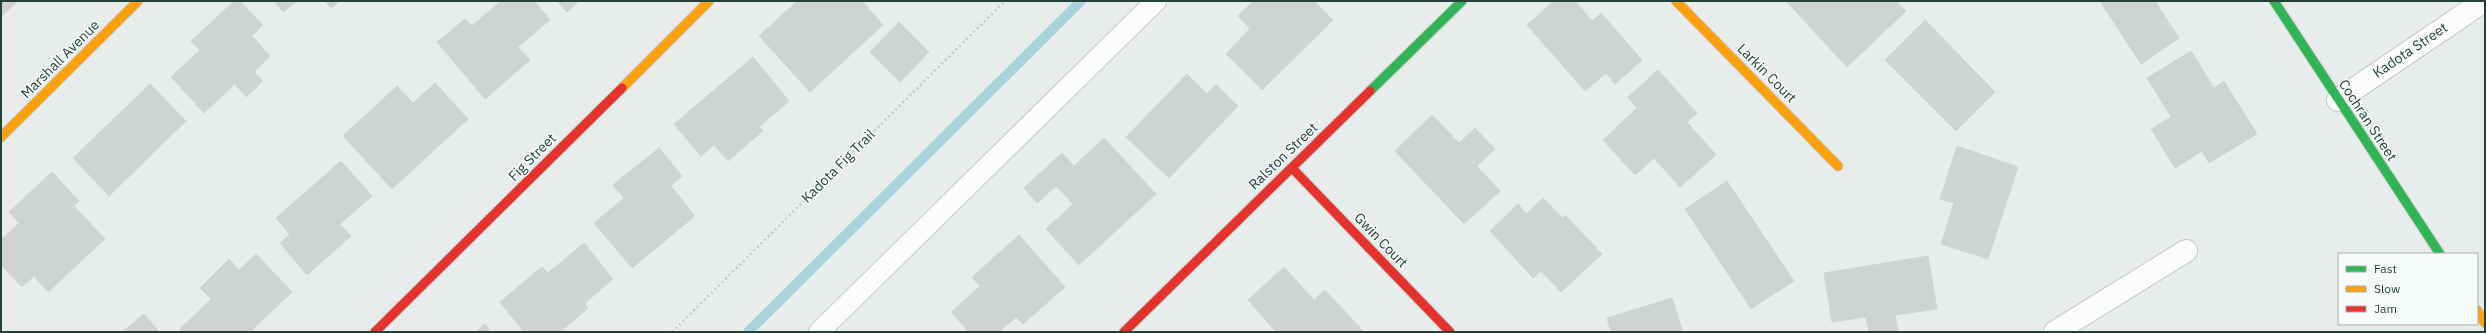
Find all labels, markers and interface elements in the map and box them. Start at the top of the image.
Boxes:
street label: Marshall Avenue [17,16,103,102]
street label: Kadota Street [2369,18,2451,82]
street label: Larkin Court [1734,40,1800,106]
street label: Cochran Street [2335,76,2401,164]
street label: Ralston Street [1245,118,1321,193]
street label: Kadota Fig Trail [797,125,879,207]
street label: Fig Street [504,129,560,185]
street label: Gwin Court [1350,209,1412,271]
legend [2338,253,2478,325]
text: Fast [2374,261,2397,276]
text: Slow [2374,281,2400,296]
text: Jam [2374,301,2397,316]

